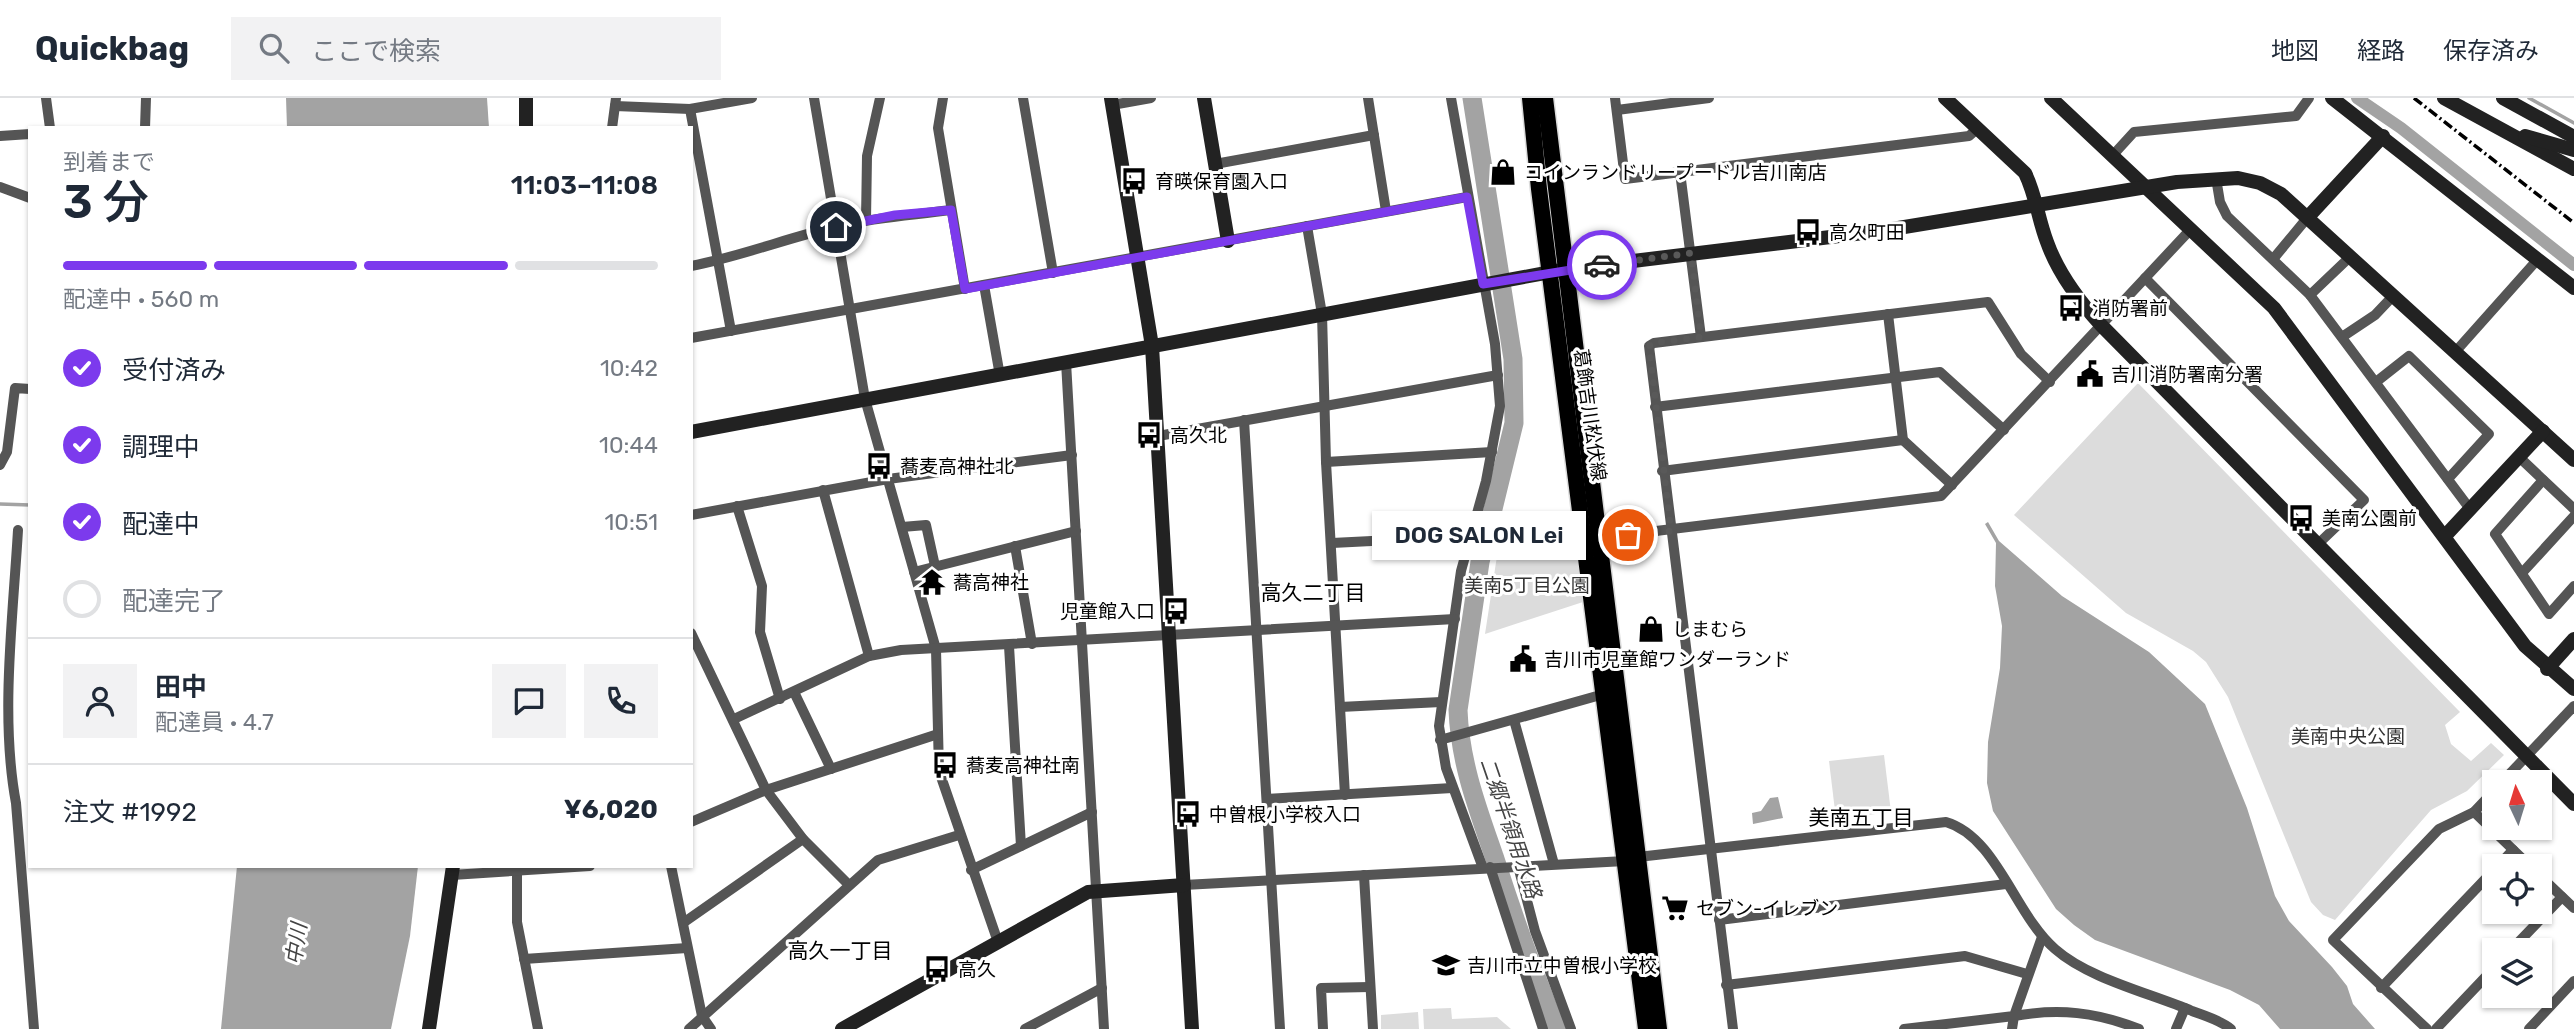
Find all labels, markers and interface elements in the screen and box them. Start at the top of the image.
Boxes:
search box [231,17,721,80]
text: Quickbag [35,29,189,68]
icon: search [255,29,293,67]
text: ここで検索 [311,36,441,67]
text: 地図 [2271,37,2319,65]
text: 経路 [2357,37,2405,65]
text: 保存済み [2443,37,2539,65]
text: 到着まで [63,148,155,176]
shop icon: コインランドリープードル吉川南店 [1488,157,1518,187]
place label: コインランドリープードル吉川南店 [1524,161,1827,184]
bus stop icon: 育暎保育園入口 [1119,166,1149,196]
text: 11:03–11:08 [511,170,658,201]
place label: 育暎保育園入口 [1155,170,1288,193]
text: 3 分 [63,175,149,230]
pin [806,197,866,257]
icon: home [817,208,855,246]
bus stop icon: 高久町田 [1793,217,1823,247]
place label: 高久町田 [1829,221,1905,244]
courier [1567,230,1637,300]
icon: car [1583,246,1621,284]
text: 配達中 · 560 m [63,285,219,313]
bus stop icon: 消防署前 [2056,293,2086,323]
place label: 消防署前 [2092,297,2168,320]
street label: 葛飾吉川松伏線 [1569,348,1611,482]
icon: check [63,349,101,387]
text: 10:42 [600,354,658,382]
text: 受付済み [122,355,226,386]
public building icon: 吉川消防署南分署 [2075,359,2105,389]
place label: 吉川消防署南分署 [2111,363,2263,386]
bus stop icon: 高久北 [1134,420,1164,450]
place label: 高久北 [1170,424,1227,447]
icon: check [63,426,101,464]
text: 10:44 [599,431,658,459]
text: 調理中 [122,432,200,463]
bus stop icon: 蕎麦高神社北 [864,451,894,481]
place label: 蕎麦高神社北 [900,455,1014,478]
icon: check [63,503,101,541]
bus stop icon: 美南公園前 [2286,503,2316,533]
pin [1598,505,1658,565]
place label: 美南公園前 [2322,507,2417,530]
text: 10:51 [605,508,658,536]
text: 配達中 [122,509,200,540]
callout: DOG SALON Lei [1372,510,1586,560]
icon: bag [1609,516,1647,554]
text: DOG SALON Lei [1395,521,1563,549]
temple icon: 蕎高神社 [917,567,947,597]
place label: 蕎高神社 [953,571,1029,594]
park label: 美南5丁目公園 [1464,574,1590,597]
district label: 高久二丁目 [1261,580,1366,605]
text: 配達完了 [122,586,226,617]
bus stop icon: 児童館入口 [1161,596,1191,626]
place label: 児童館入口 [1060,600,1155,623]
shop icon: しまむら [1636,614,1666,644]
place label: しまむら [1672,618,1748,641]
public building icon: 吉川市児童館ワンダーランド [1508,644,1538,674]
place label: 吉川市児童館ワンダーランド [1544,648,1791,671]
button: person [63,664,137,738]
button: chat [492,664,566,738]
button: phone [584,664,658,738]
text: 田中 [155,672,207,703]
text: 配達員 · 4.7 [155,708,274,736]
park label: 美南中央公園 [2291,725,2405,748]
bus stop icon: 蕎麦高神社南 [930,750,960,780]
place label: 蕎麦高神社南 [966,754,1080,777]
water label: 二郷半領用水路 [1475,754,1547,903]
north arrow [2482,770,2552,840]
map controls [2482,770,2552,1008]
text: ¥6,020 [564,794,658,825]
text: 注文 #1992 [63,797,197,828]
bus stop icon: 中曽根小学校入口 [1173,799,1203,829]
place label: 中曽根小学校入口 [1209,803,1361,826]
district label: 美南五丁目 [1809,805,1914,830]
button: locate [2482,854,2552,924]
supermarket icon: セブン-イレブン [1660,893,1690,923]
place label: セブン-イレブン [1696,897,1838,920]
water label: 中川 [281,919,312,967]
district label: 高久一丁目 [788,938,893,963]
button: layers [2482,938,2552,1008]
school or university icon: 吉川市立中曽根小学校 [1431,950,1461,980]
bus stop icon: 高久 [922,954,952,984]
place label: 吉川市立中曽根小学校 [1467,954,1657,977]
place label: 高久 [958,958,996,981]

